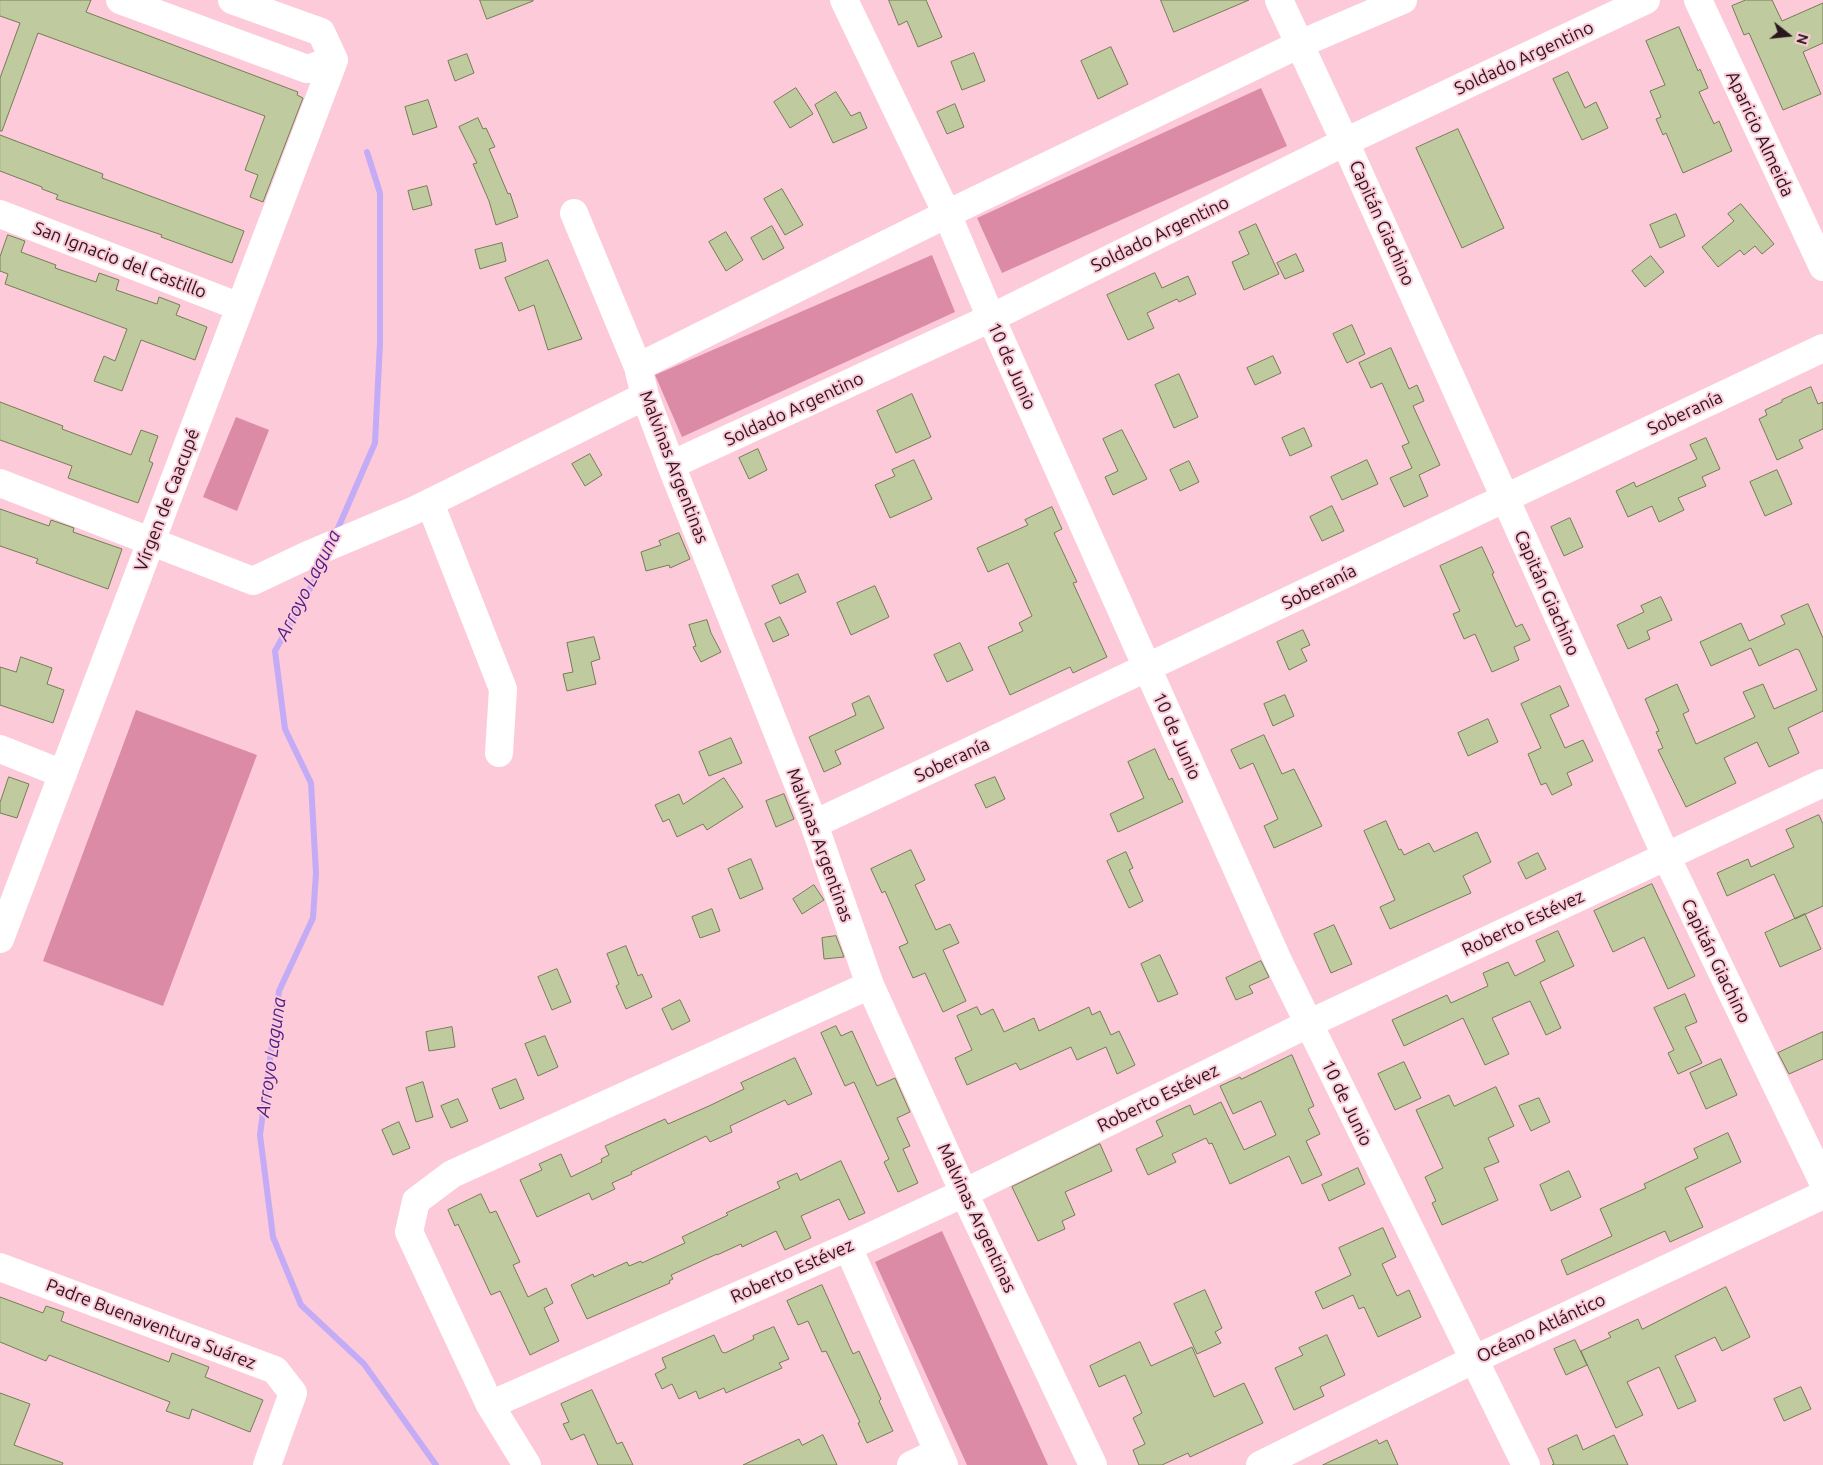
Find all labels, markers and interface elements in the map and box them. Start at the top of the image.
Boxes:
north arrow [1763,10,1813,60]
street label: Soldado Argentino [1451,16,1597,100]
text: N [1793,32,1812,46]
street label: Aparicio Almeida [1721,68,1799,200]
street label: Capitán Giachino [1345,157,1419,289]
street label: Soldado Argentino [1087,191,1233,277]
street label: San Ignacio del Castillo [30,217,210,303]
street label: 10 de Junio [983,319,1041,413]
street label: Soldado Argentino [721,367,867,451]
street label: Soberanía [1644,386,1726,440]
street label: Malvinas Argentinas [635,387,713,547]
street label: Vírgen de Caacupé [130,426,204,574]
water label: Arroyo Laguna [270,526,346,644]
street label: Capitán Giachino [1510,527,1584,659]
street label: Soberanía [1278,560,1360,614]
street label: 10 de Junio [1148,689,1206,783]
street label: Soberanía [911,733,993,787]
street label: Malvinas Argentinas [782,765,858,925]
street label: Roberto Estévez [1458,885,1588,961]
street label: Capitán Giachino [1677,895,1755,1027]
water label: Arroyo Laguna [251,996,291,1118]
street label: 10 de Junio [1317,1056,1377,1150]
street label: Roberto Estévez [1094,1059,1222,1137]
street label: Malvinas Argentinas [933,1140,1021,1296]
street label: Roberto Estévez [727,1234,857,1308]
street label: Padre Buenaventura Suárez [43,1274,259,1374]
street label: Océano Atlántico [1473,1289,1609,1367]

